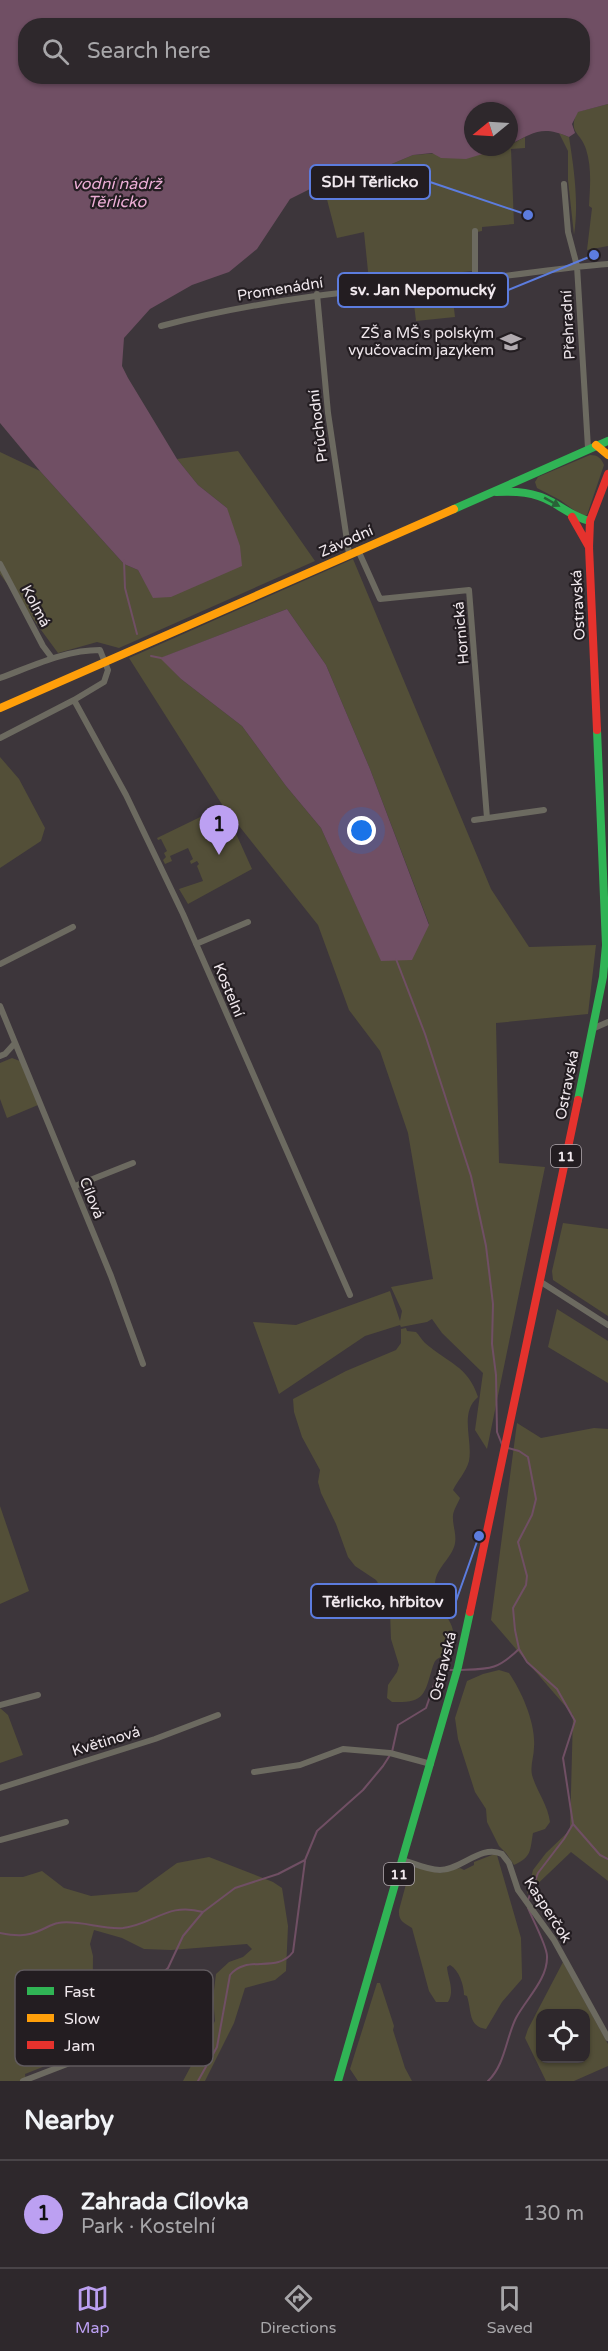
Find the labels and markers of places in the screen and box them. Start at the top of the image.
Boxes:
callout: SDH Těrlicko [310,165,430,199]
callout: sv. Jan Nepomucký [338,273,508,307]
place label: ZŠ a MŠ s polským vyučovacím jazykem [348,324,494,359]
school or university icon: ZŠ a MŠ s polským vyučovacím jazykem [499,330,523,354]
pin: 1 [200,806,238,855]
callout: Těrlicko, hřbitov [311,1584,456,1618]

